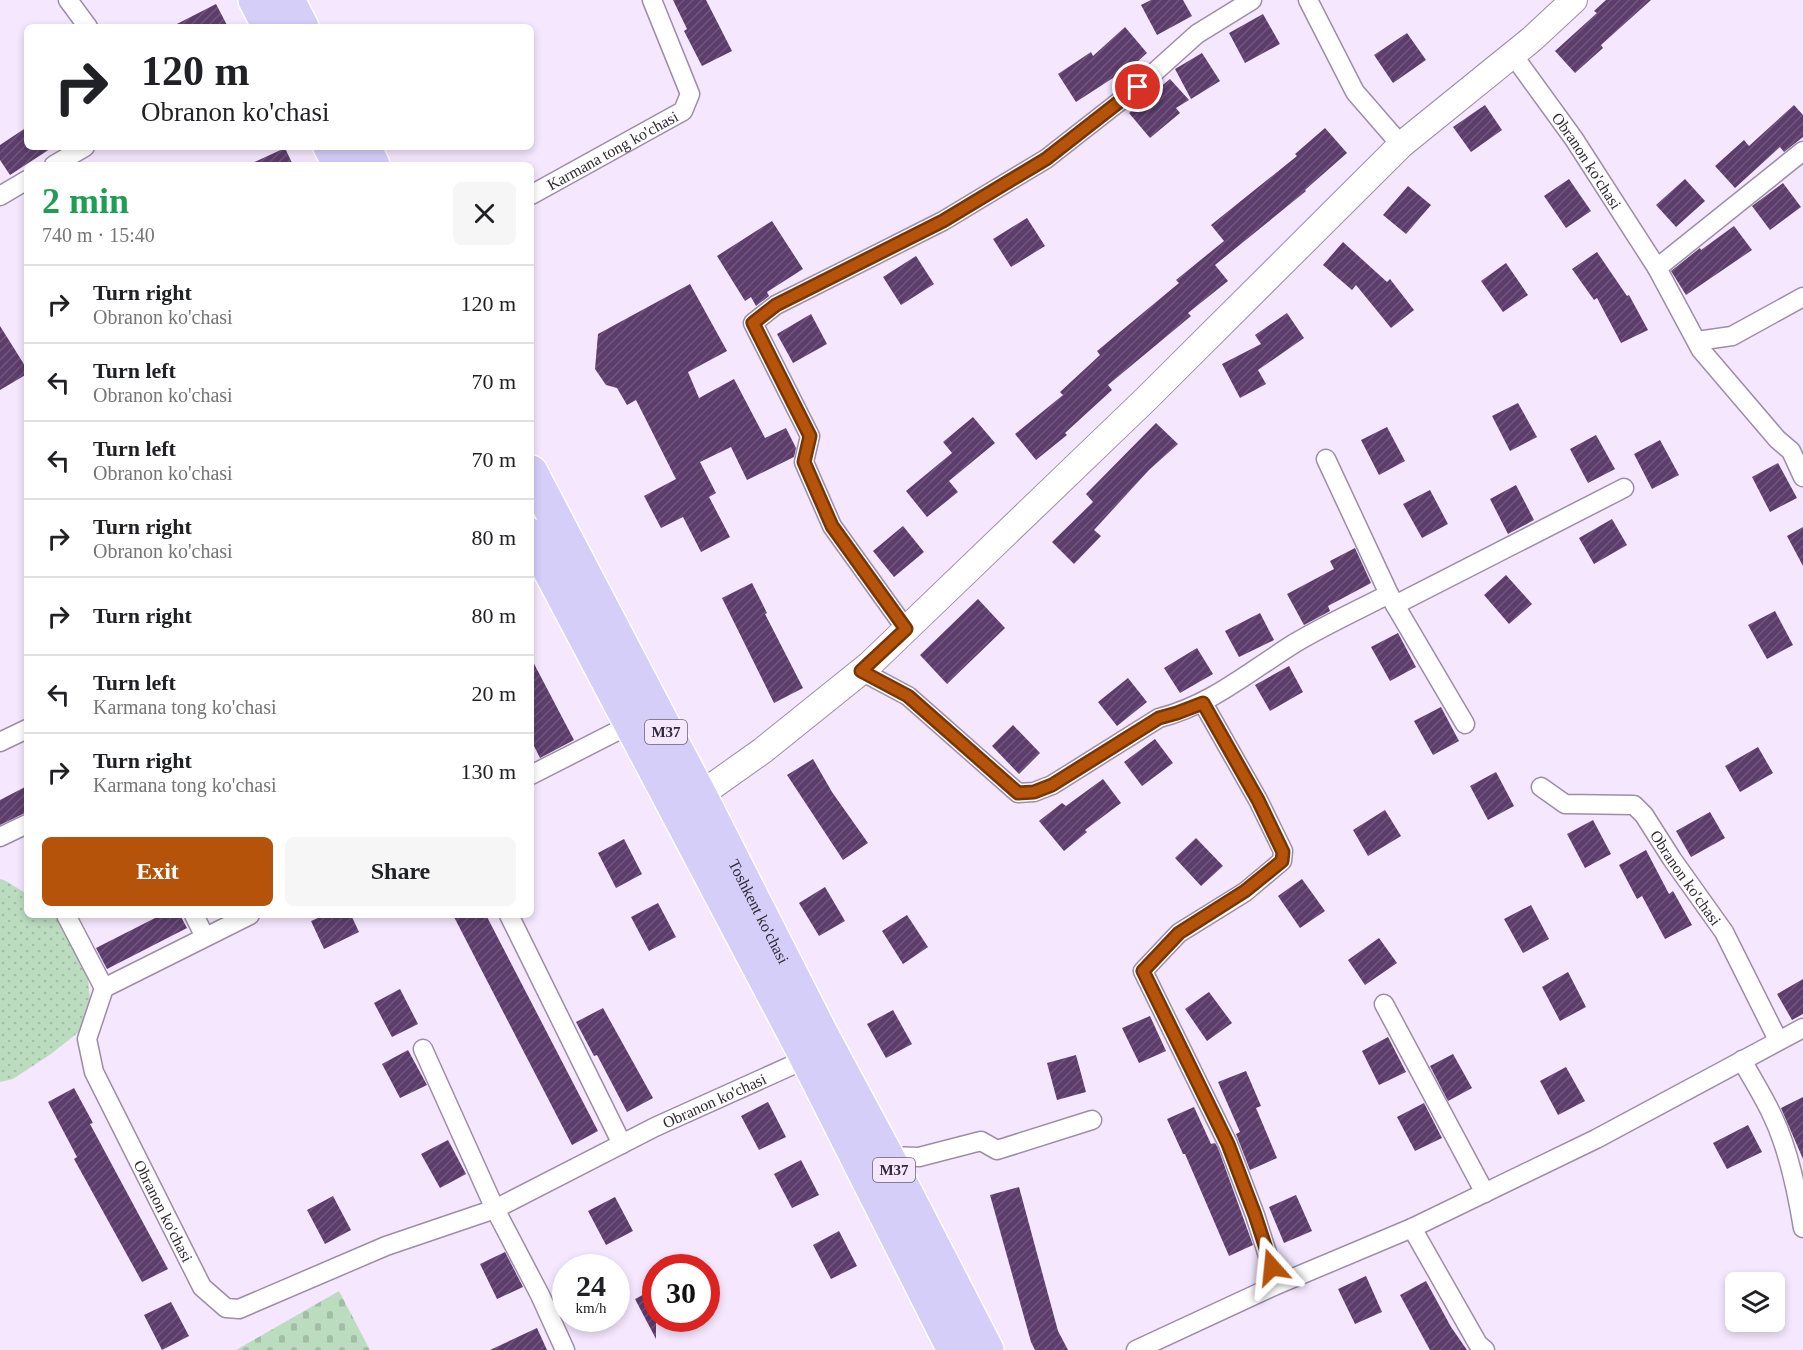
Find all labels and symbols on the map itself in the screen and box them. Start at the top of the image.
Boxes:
pin [1112,61,1163,112]
street label: Karmana tong ko'chasi [544,107,681,193]
street label: Obranon ko'chasi [1549,109,1625,212]
road number: M37 [645,720,687,744]
street label: Obranon ko'chasi [1647,827,1725,929]
street label: Toshkent ko'chasi [726,857,793,967]
street label: Obranon ko'chasi [660,1069,769,1131]
street label: Obranon ko'chasi [131,1157,197,1265]
road number: M37 [873,1158,915,1182]
position arrow [1240,1235,1304,1299]
speed limit sign: 30 [642,1254,720,1332]

